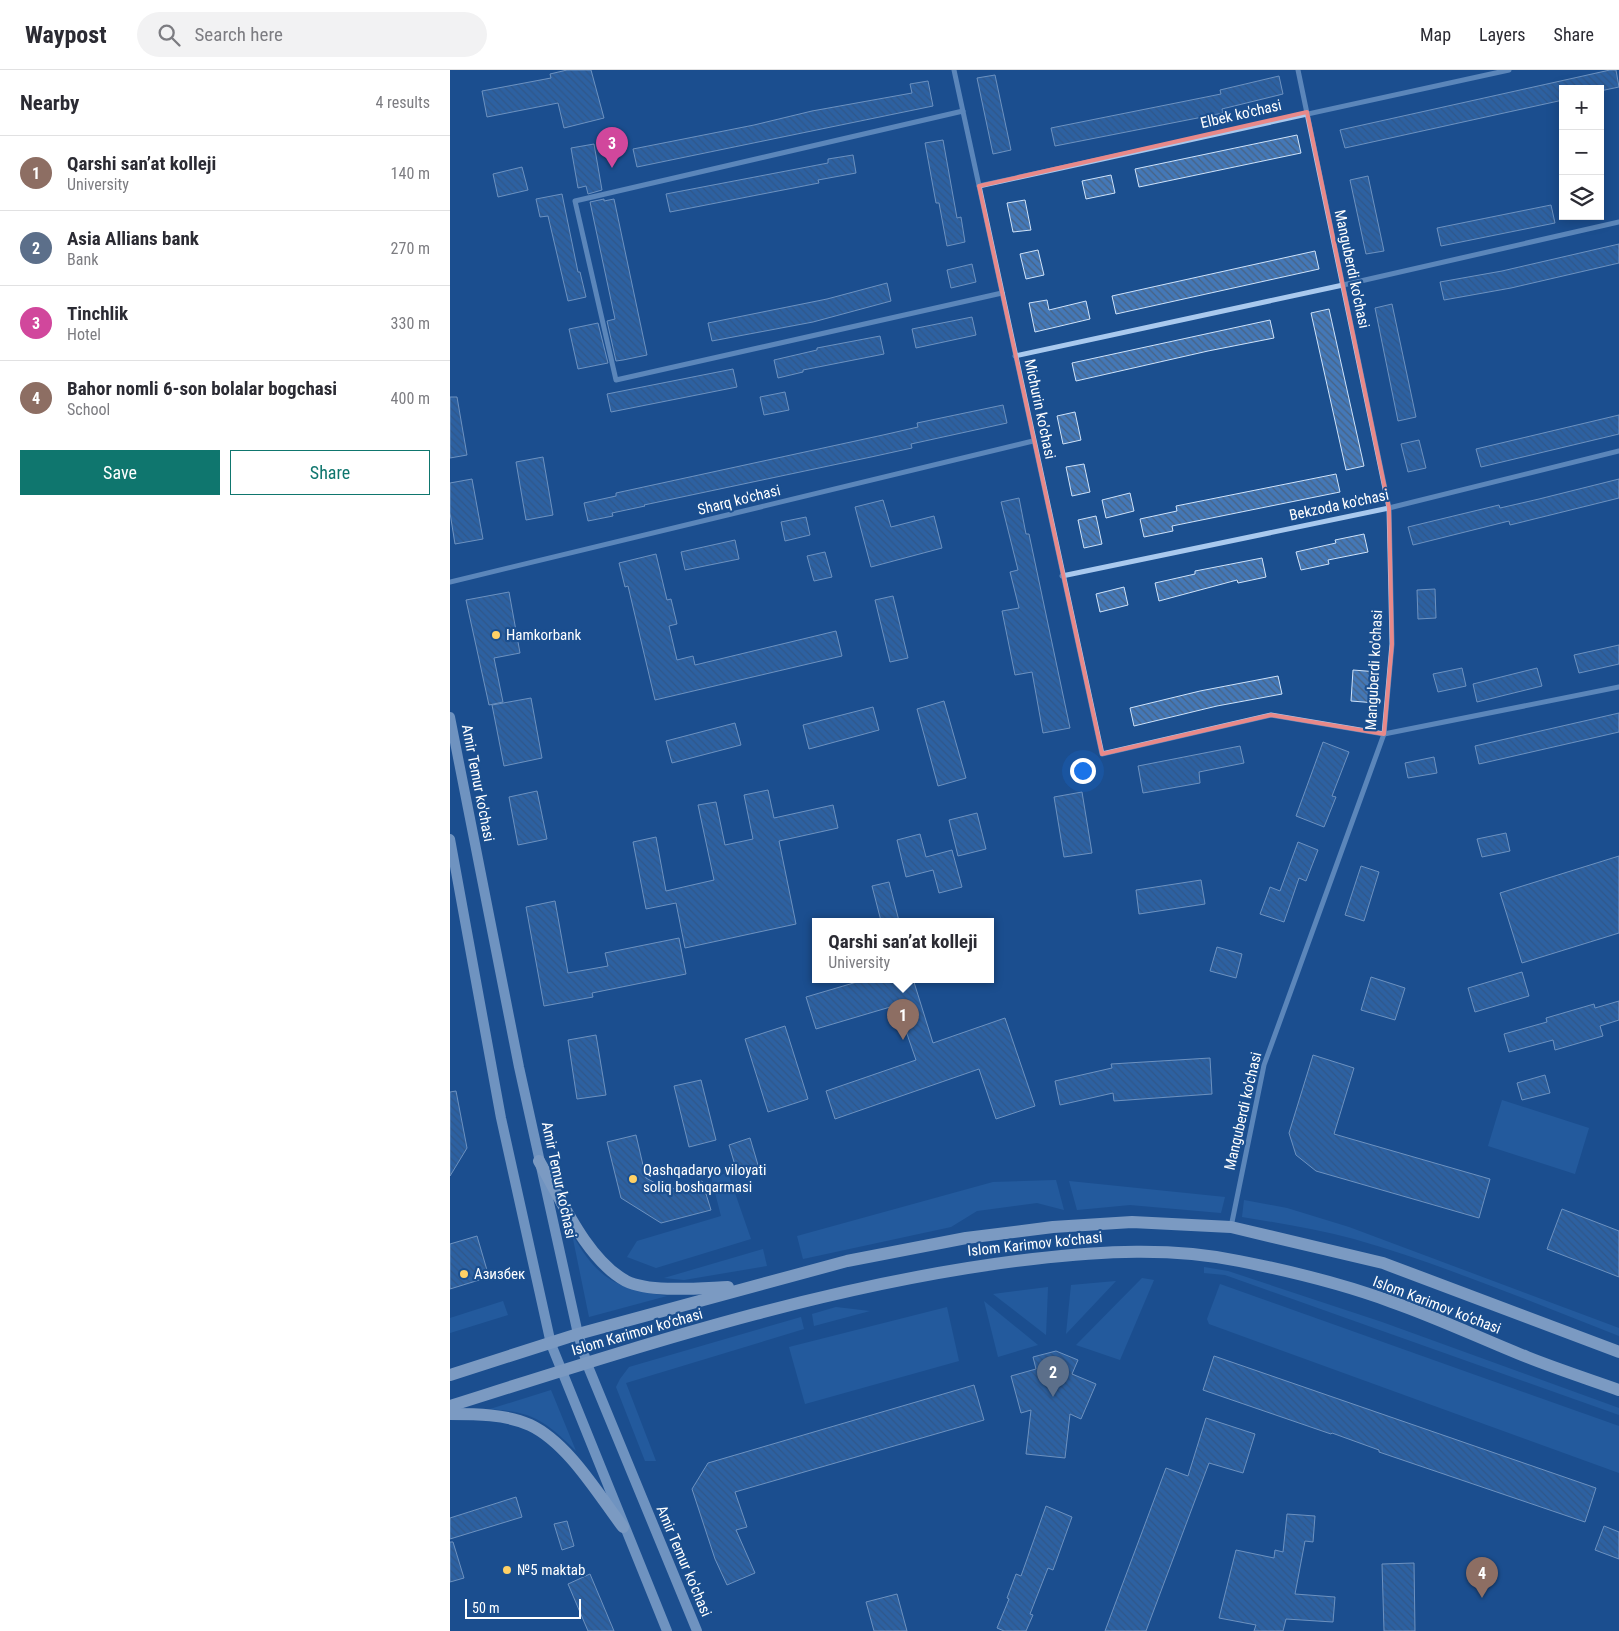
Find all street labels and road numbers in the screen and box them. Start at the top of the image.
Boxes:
street label: Elbek ko'chasi [1199,96,1283,132]
street label: Manguberdi ko'chasi [1331,208,1373,330]
street label: Michurin ko'chasi [1021,357,1059,461]
street label: Sharq ko'chasi [696,481,782,519]
street label: Bekzoda ko'chasi [1288,486,1390,524]
street label: Manguberdi ko'chasi [1362,609,1386,731]
street label: Amir Temur ko'chasi [458,723,498,843]
street label: Manguberdi ko'chasi [1221,1050,1265,1172]
street label: Amir Temur ko'chasi [538,1120,580,1240]
street label: Islom Karimov ko‘chasi [967,1228,1103,1260]
street label: Islom Karimov ko‘chasi [1370,1272,1504,1338]
street label: Islom Karimov ko‘chasi [569,1305,705,1359]
street label: Amir Temur ko'chasi [652,1503,716,1619]

